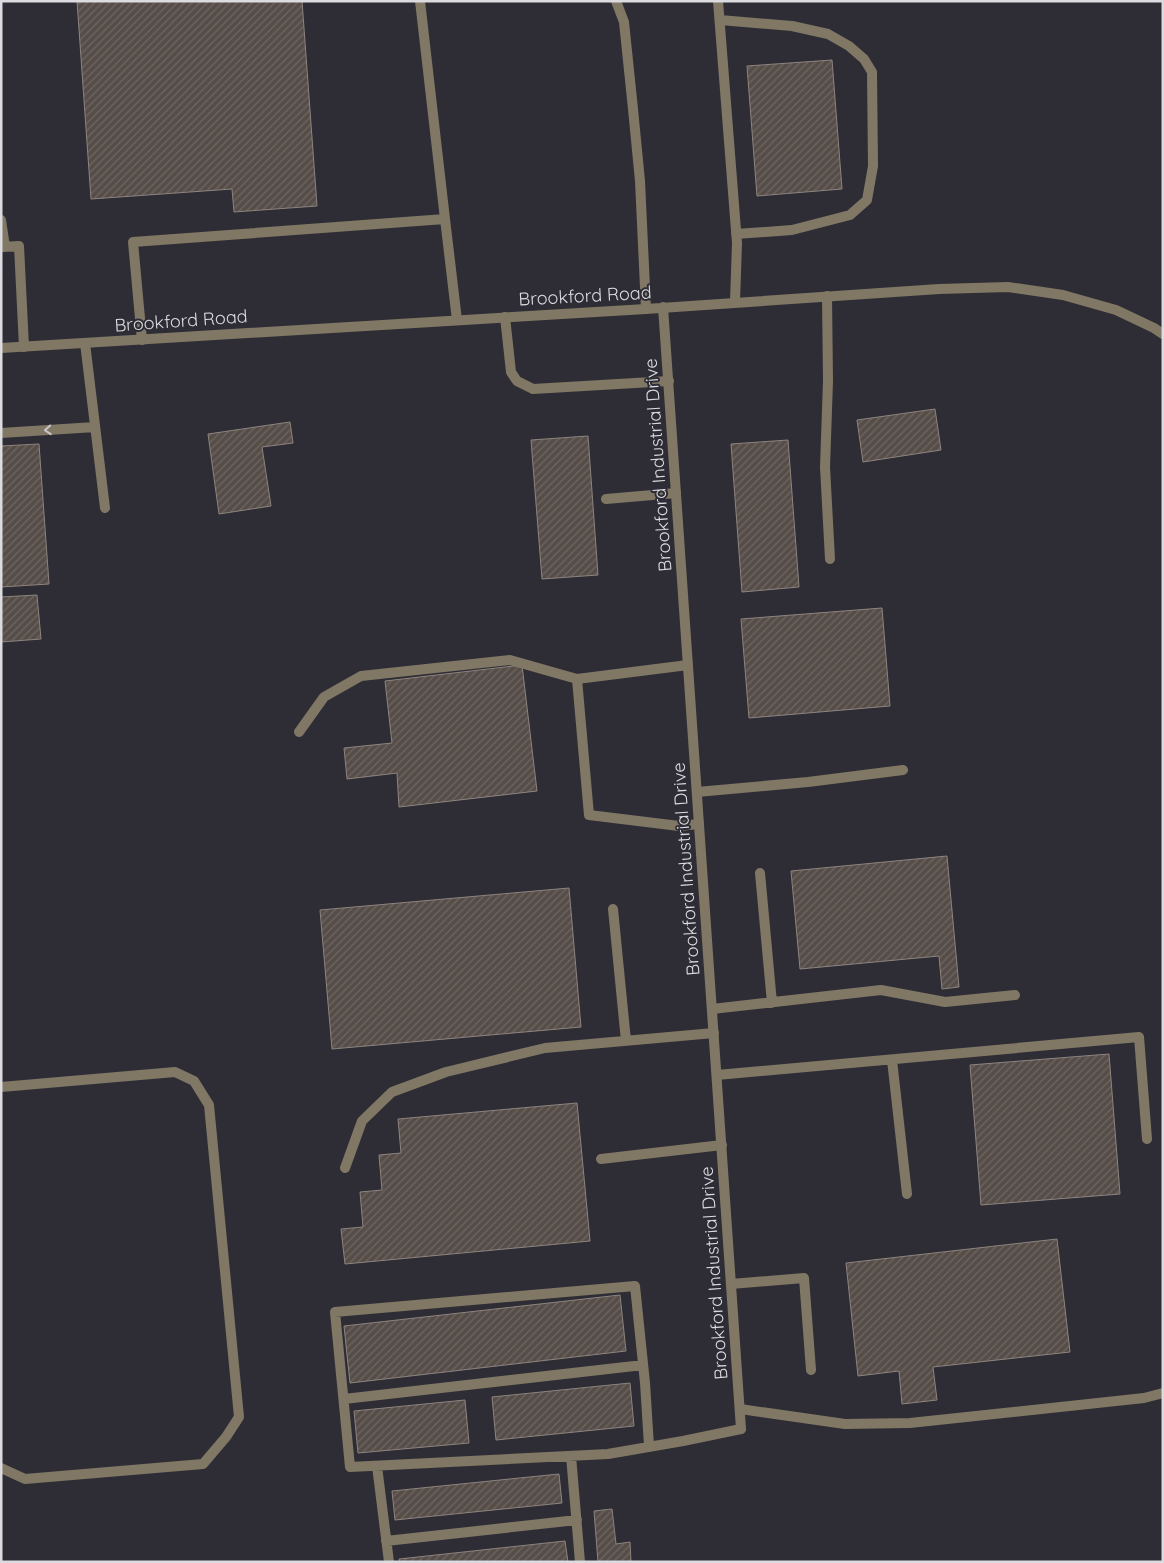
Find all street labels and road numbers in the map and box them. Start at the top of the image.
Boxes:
street label: Brookford Road [518,281,652,310]
street label: Brookford Road [114,304,248,337]
street label: Brookford Industrial Drive [639,358,676,572]
street label: Brookford Industrial Drive [667,762,704,976]
street label: Brookford Industrial Drive [695,1166,732,1380]

